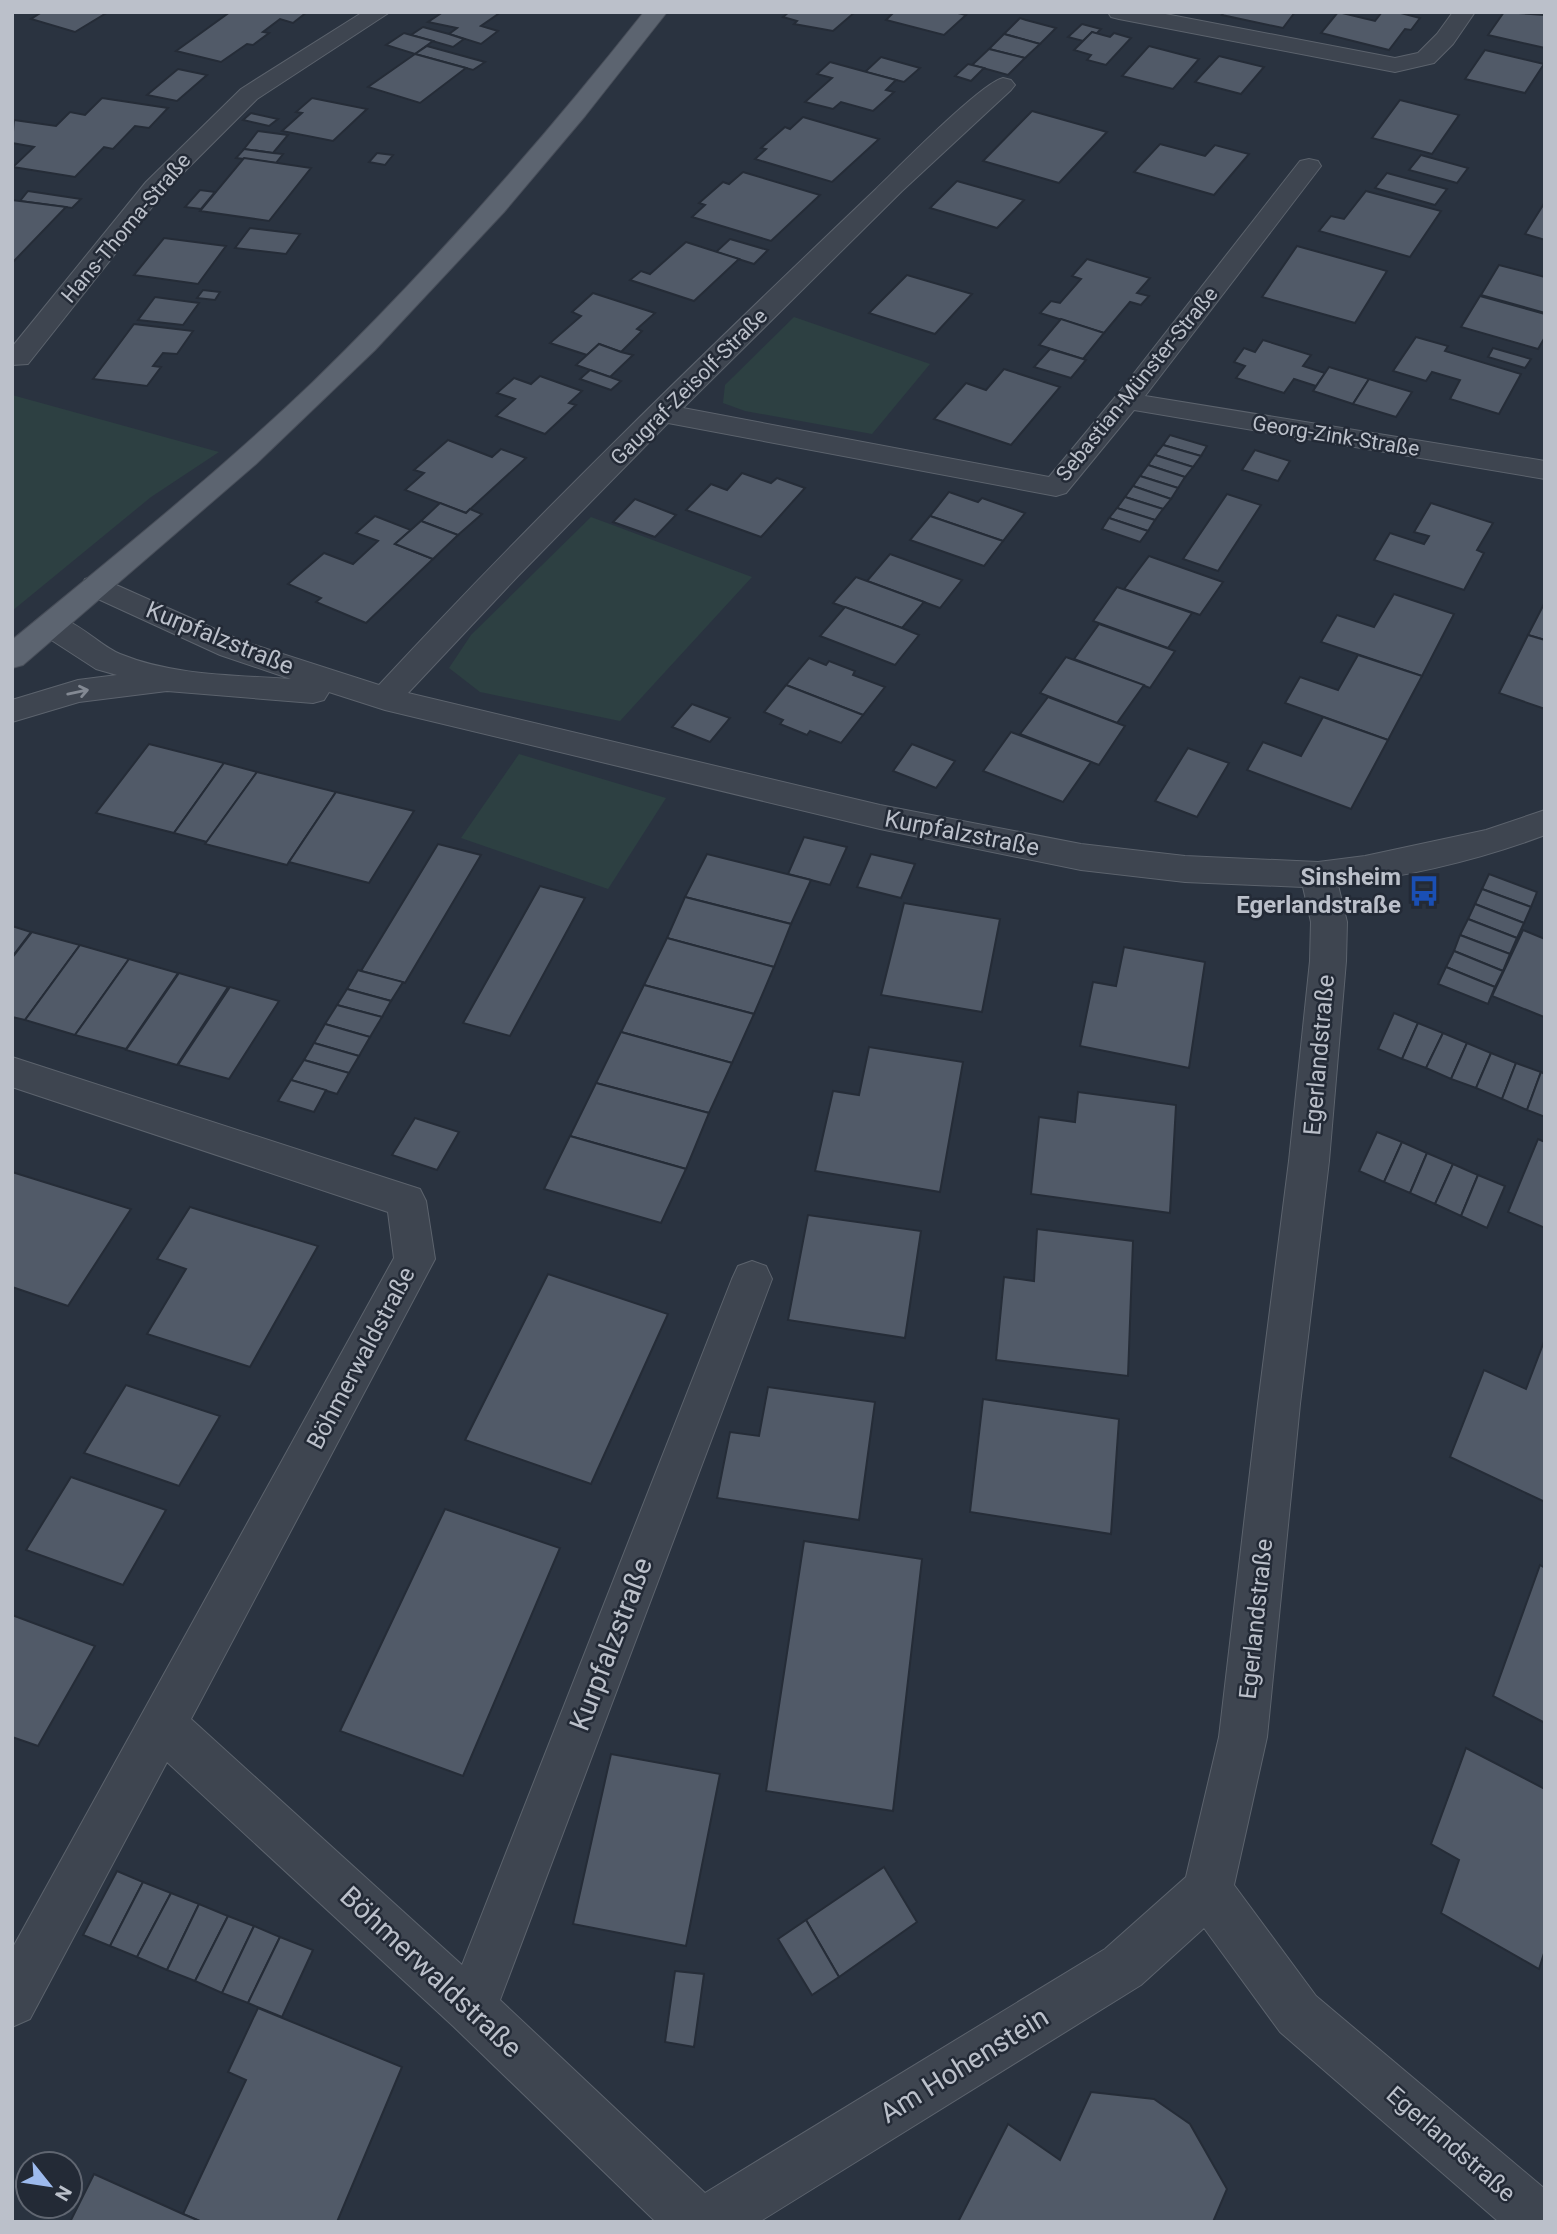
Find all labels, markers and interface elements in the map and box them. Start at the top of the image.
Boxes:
street label: Hans-Thoma-Straße [57,148,195,308]
street label: Sebastian-Münster-Straße [1051,282,1223,486]
street label: Gaugraf-Zeisolf-Straße [606,304,772,470]
street label: Georg-Zink-Straße [1251,411,1421,461]
street label: Kurpfalzstraße [142,596,298,680]
one-way arrow [66,684,88,697]
street label: Kurpfalzstraße [882,804,1042,862]
place label: Sinsheim Egerlandstraße [1236,863,1401,919]
bus stop icon: Sinsheim Egerlandstraße [1407,874,1441,908]
street label: Egerlandstraße [1298,973,1340,1137]
street label: Böhmerwaldstraße [301,1262,421,1454]
street label: Egerlandstraße [1234,1537,1278,1701]
street label: Kurpfalzstraße [563,1553,659,1735]
street label: Böhmerwaldstraße [333,1879,529,2065]
street label: Am Hohenstein [874,2000,1054,2130]
street label: Egerlandstraße [1381,2080,1521,2208]
north arrow [14,2150,84,2220]
text: N [50,2182,77,2205]

